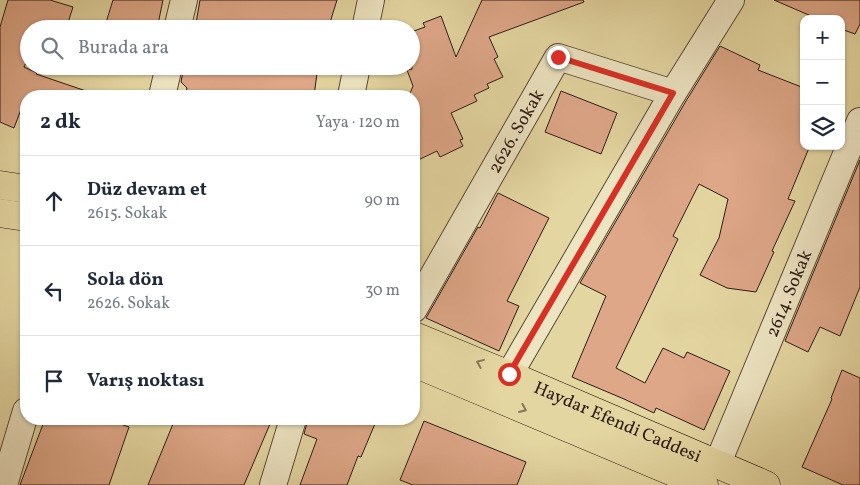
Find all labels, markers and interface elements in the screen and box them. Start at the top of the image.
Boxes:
map controls [800,15,845,150]
button: + [800,15,845,60]
search box [20,20,420,75]
icon: search [38,34,66,62]
text: Burada ara [78,35,169,61]
route end [547,46,570,69]
button: − [800,60,845,105]
street label: 2626. Sokak [483,85,551,178]
button: layers [800,105,845,150]
text: 2 dk [40,108,81,137]
text: Yaya · 120 m [316,112,400,134]
text: Düz devam et [87,177,207,203]
icon: ahead [40,187,68,215]
text: 90 m [364,190,400,212]
text: 2615. Sokak [87,203,167,225]
street label: 2614. Sokak [761,246,819,341]
text: Sola dön [87,267,164,293]
icon: left [40,277,68,305]
text: 30 m [365,280,400,302]
text: 2626. Sokak [87,293,170,315]
one-way arrow [476,359,485,369]
route start [498,363,521,386]
icon: arrive [40,367,68,395]
text: Varış noktası [87,368,204,394]
street label: Haydar Efendi Caddesi [529,376,705,470]
one-way arrow [518,403,527,414]

